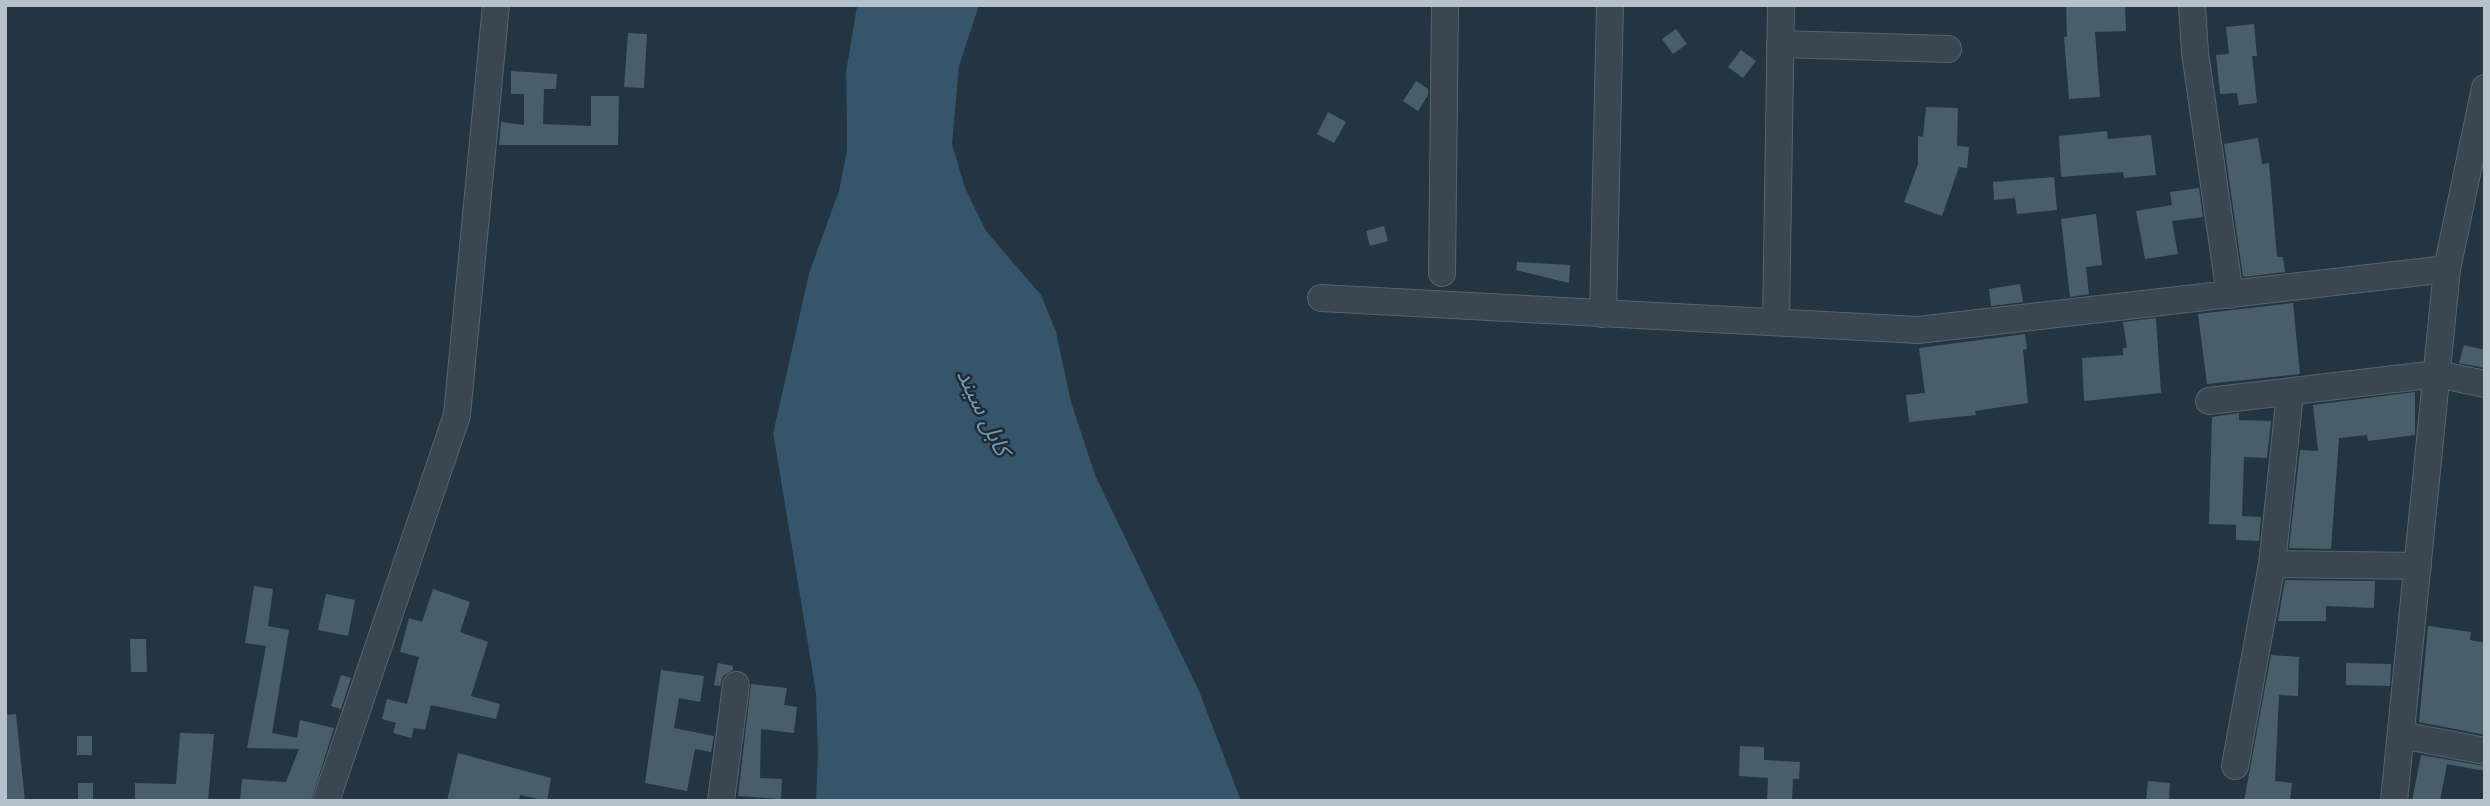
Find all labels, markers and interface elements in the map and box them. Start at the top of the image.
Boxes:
water label: کابل سيند [949,365,1015,461]

